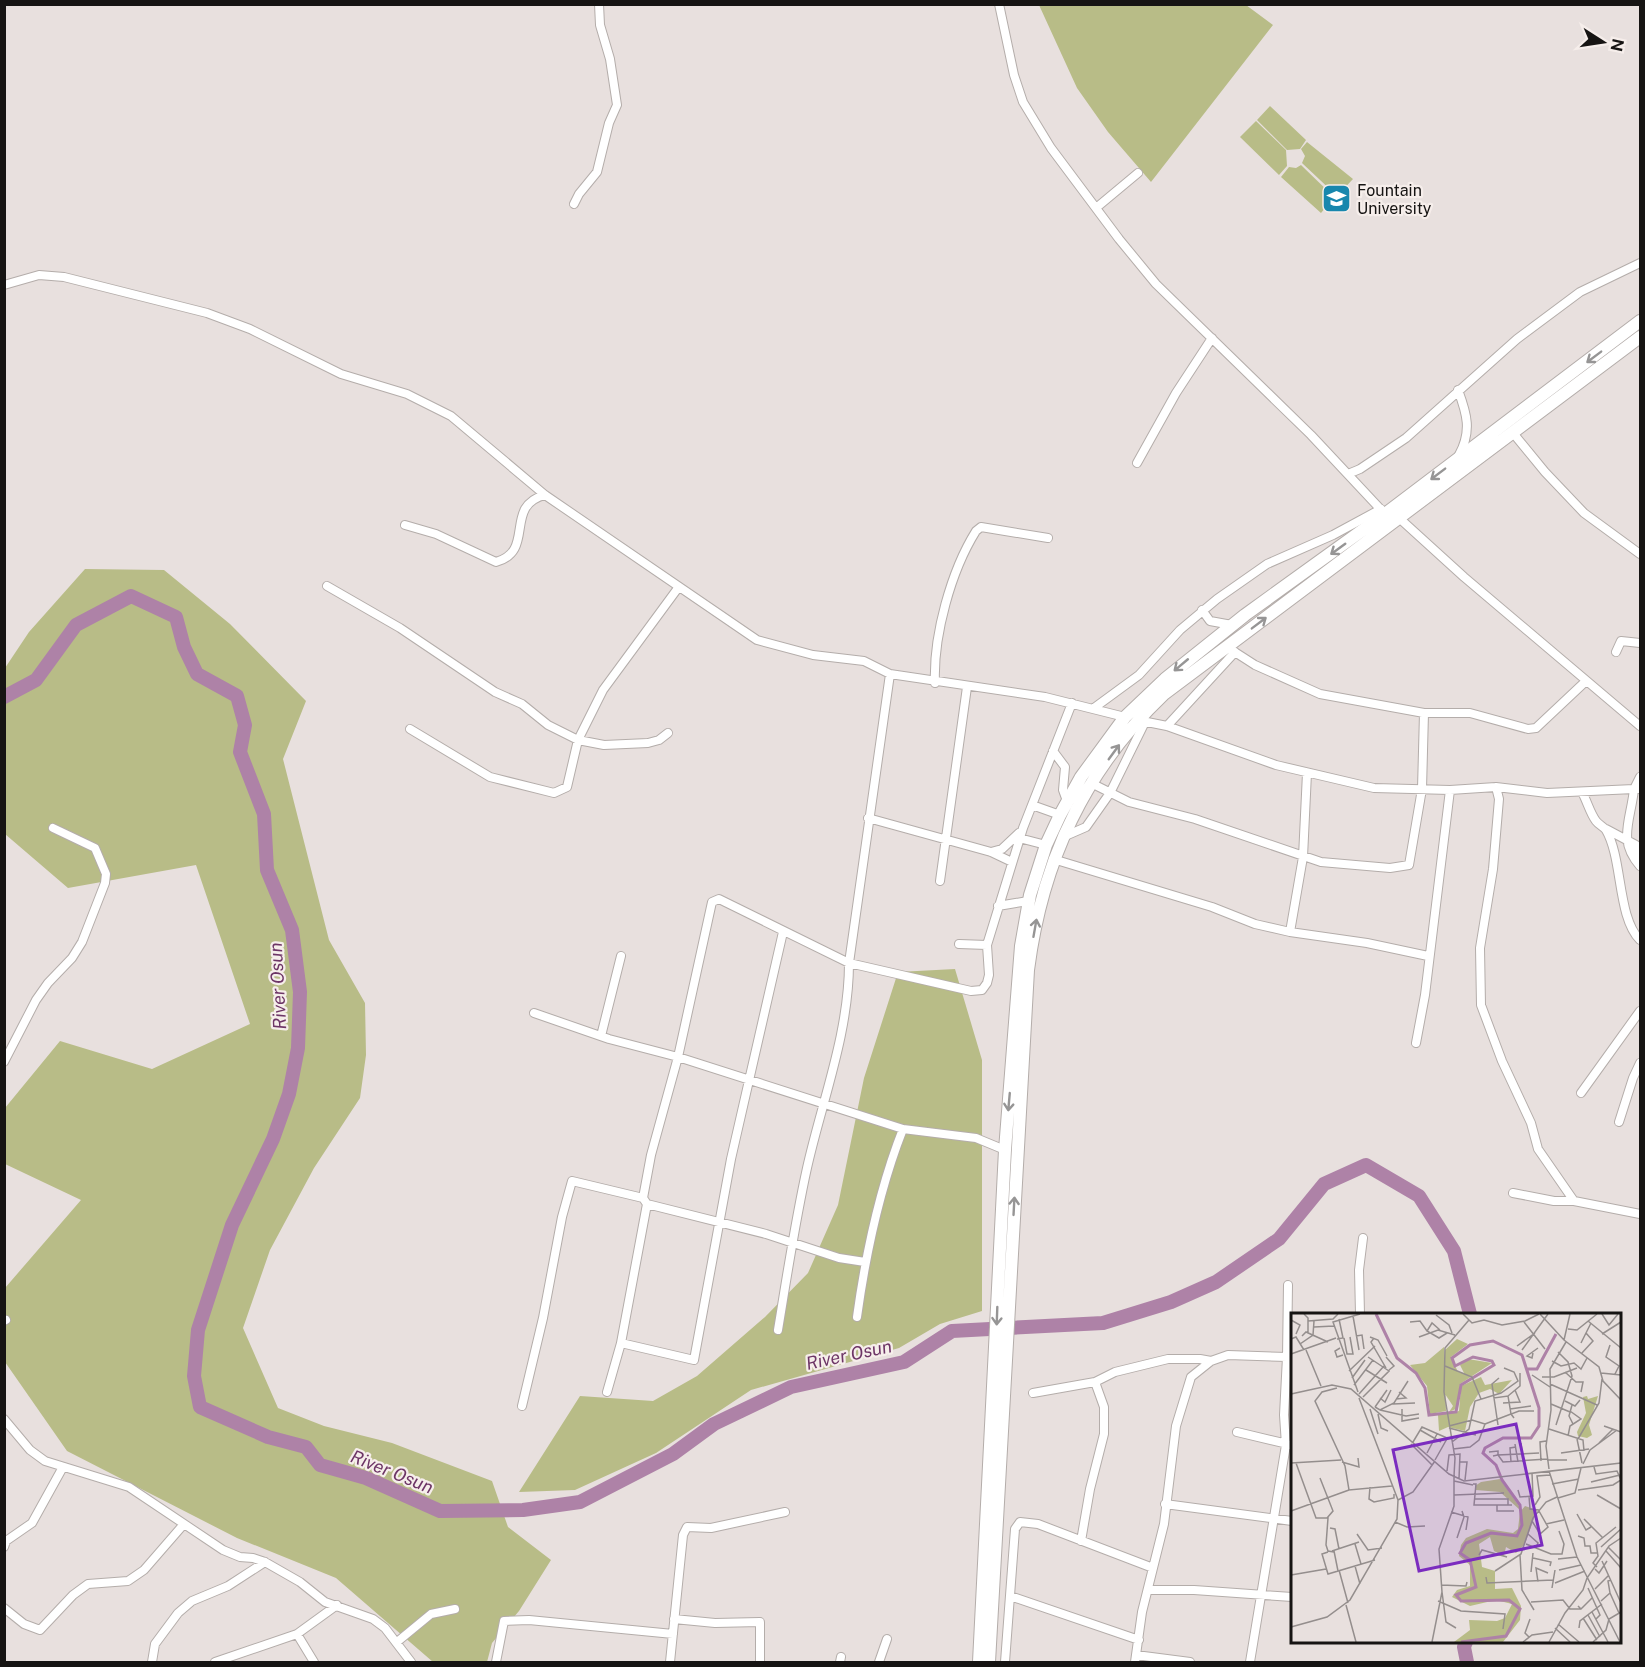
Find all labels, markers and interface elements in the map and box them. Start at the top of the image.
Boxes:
north arrow [1573,12,1633,72]
text: N [1607,37,1628,53]
place label: Fountain University [1357,181,1432,218]
school or university icon: Fountain University [1320,183,1352,215]
one-way arrow [1586,350,1602,363]
one-way arrow [1430,467,1446,480]
one-way arrow [1330,542,1346,555]
one-way arrow [1250,617,1266,629]
one-way arrow [1174,658,1189,672]
one-way arrow [1108,744,1120,760]
one-way arrow [1029,918,1040,938]
water label: River Osun [265,942,290,1030]
one-way arrow [1003,1092,1014,1112]
one-way arrow [1008,1196,1019,1216]
one-way arrow [992,1306,1003,1326]
inset map [1291,1313,1621,1643]
water label: River Osun [804,1335,894,1374]
water label: River Osun [348,1445,437,1498]

